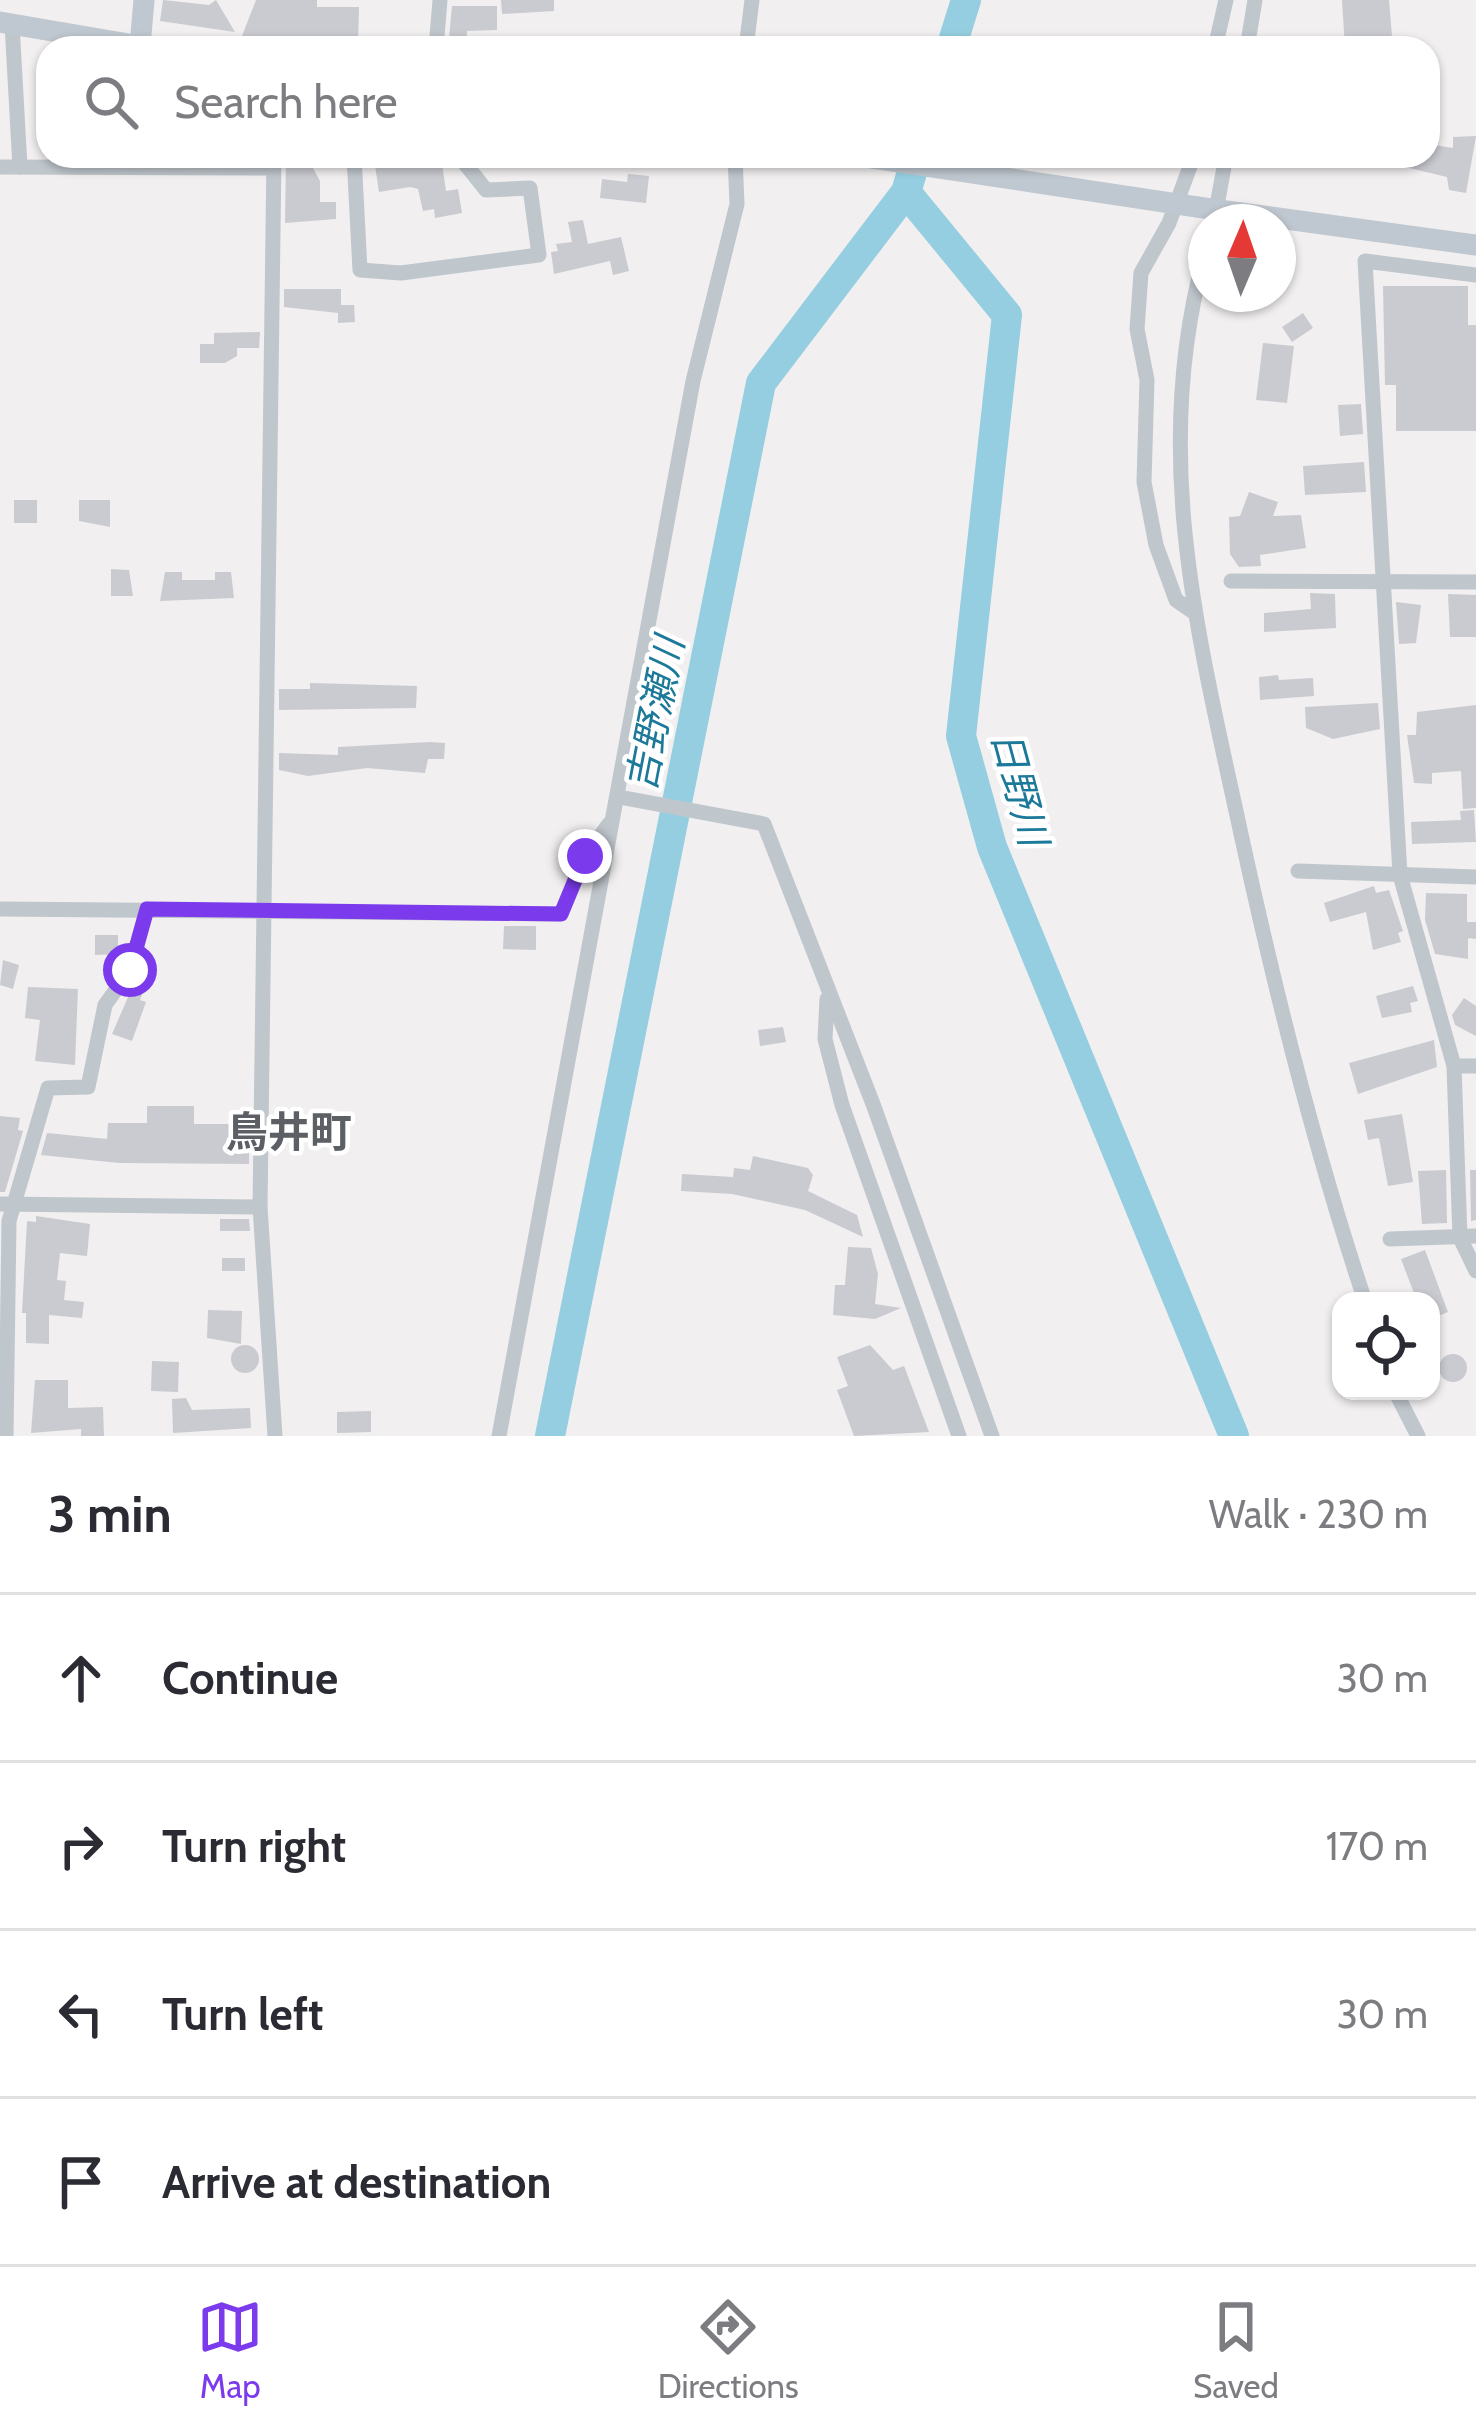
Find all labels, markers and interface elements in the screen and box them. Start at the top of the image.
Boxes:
search box [36,36,1440,168]
icon: search [78,69,144,135]
text: Search here [174,75,398,129]
north arrow [1188,204,1296,312]
water label: 吉野瀬川 [617,629,694,795]
water label: 日野川 [982,725,1059,855]
route end [558,829,612,883]
route start [103,943,157,997]
district label: 鳥井町 [226,1106,352,1158]
map controls [1332,1292,1440,1400]
button: locate [1332,1292,1440,1400]
text: 3 min [48,1483,172,1545]
text: Walk · 230 m [1209,1490,1428,1538]
icon: ahead [48,1645,114,1711]
text: Continue [162,1651,338,1705]
text: 30 m [1337,1654,1428,1702]
icon: right [48,1813,114,1879]
text: Turn right [162,1819,346,1873]
text: 170 m [1326,1822,1428,1870]
icon: left [48,1981,114,2047]
text: Turn left [162,1987,324,2041]
text: 30 m [1337,1990,1428,2038]
icon: arrive [48,2149,114,2215]
text: Arrive at destination [162,2155,551,2209]
tab: Map [197,2294,263,2406]
tab: Directions [658,2294,799,2406]
tab: Saved [1193,2294,1279,2406]

